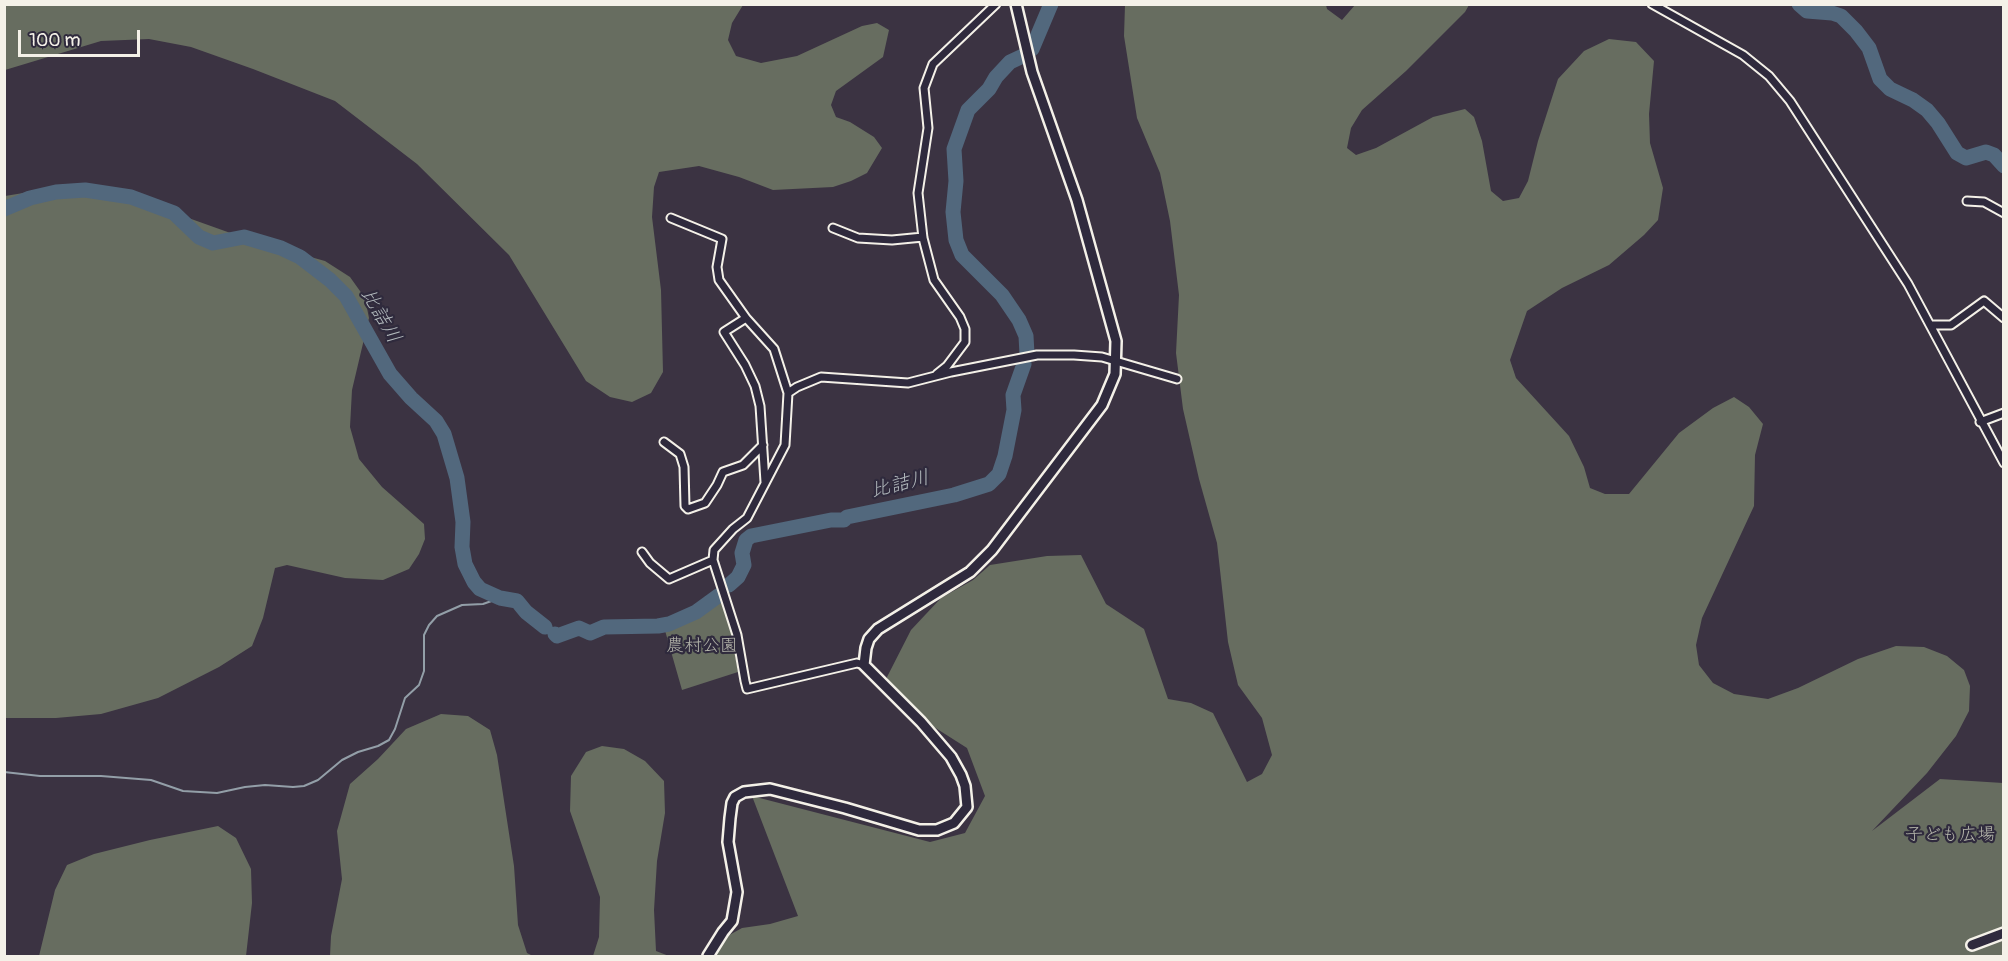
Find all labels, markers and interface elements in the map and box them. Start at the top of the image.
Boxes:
scale bar [21,18,142,56]
text: 100 m [29,29,81,52]
water label: 比詰川 [355,284,405,348]
water label: 比詰川 [868,466,932,504]
park label: 農村公園 [666,635,738,657]
park label: 子ども広場 [1905,824,1995,846]

